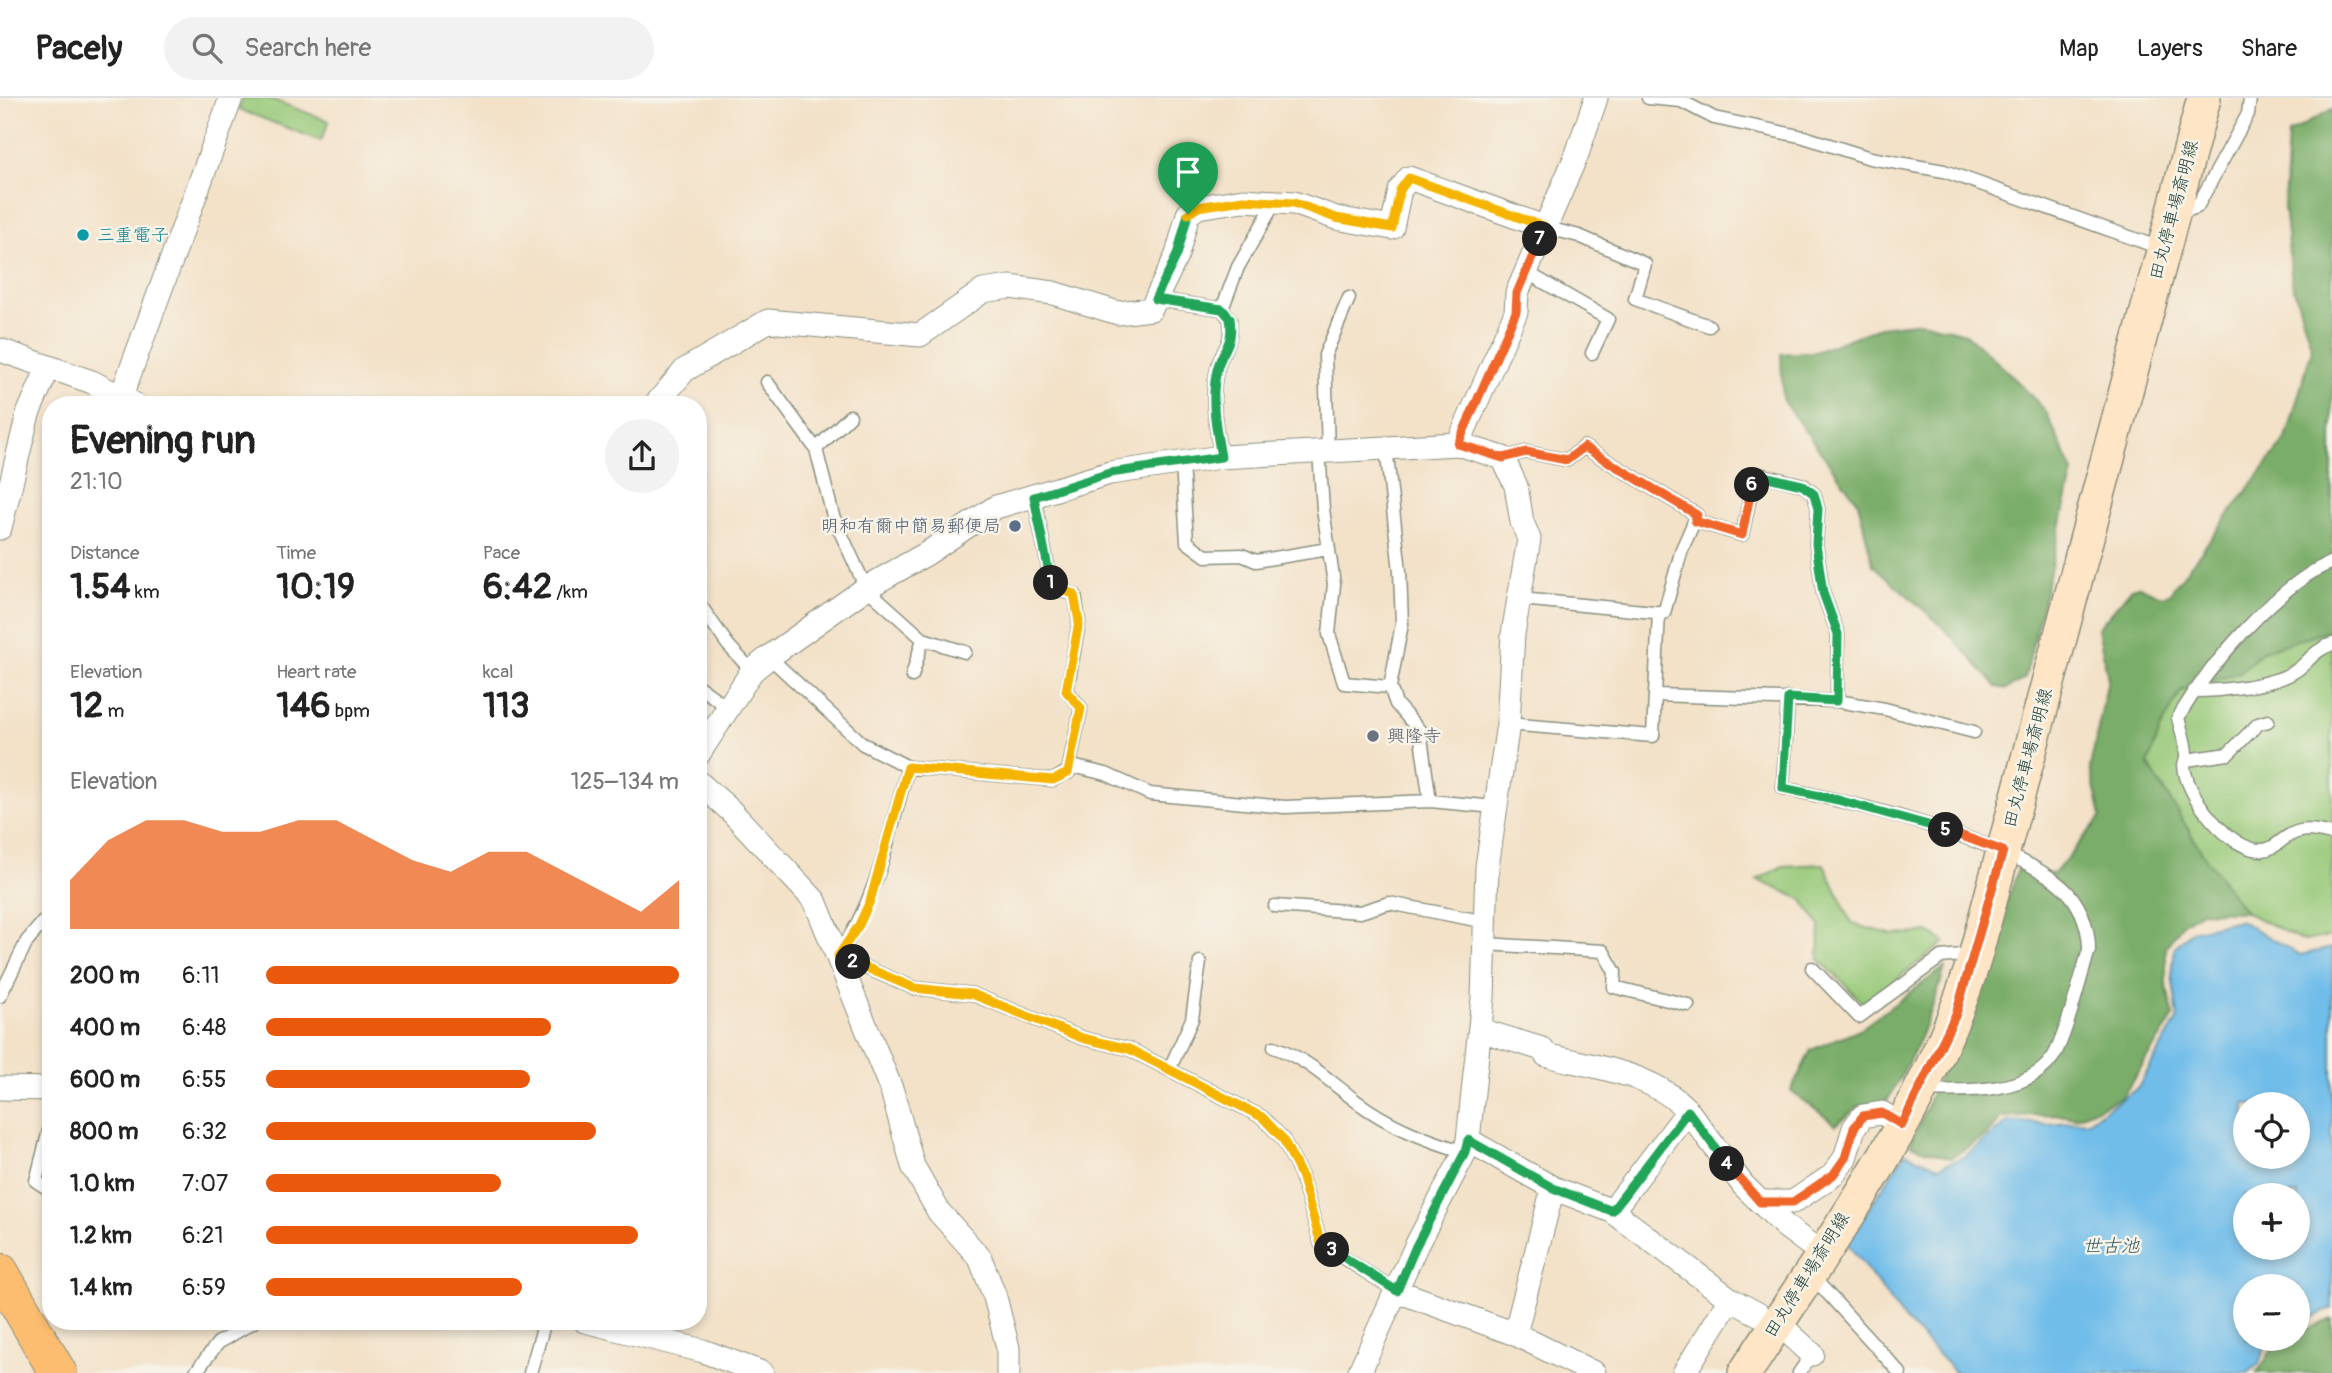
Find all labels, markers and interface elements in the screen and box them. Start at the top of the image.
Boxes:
search box [164,17,654,80]
text: Pacely [35,28,122,69]
icon: search [188,29,226,67]
text: Search here [244,32,371,64]
text: Map [2059,34,2099,63]
text: Layers [2137,34,2203,63]
text: Share [2241,34,2297,63]
street label: 田丸停車場斎明線 [2144,137,2204,283]
pin [1158,142,1218,214]
icon: arrive [1169,153,1207,191]
pin: 7 [1522,222,1558,256]
place label: 三重電子 [97,224,169,247]
text: 7 [1534,226,1545,250]
marker: 三重電子 [75,227,91,243]
text: Evening run [70,417,256,465]
button: share [605,419,679,493]
text: 21:10 [70,467,123,496]
pin: 6 [1734,468,1770,502]
text: 6 [1746,472,1757,496]
place label: 明和有爾中簡易郵便局 [821,515,1001,538]
marker: 明和有爾中簡易郵便局 [1007,518,1023,534]
text: Distance [70,541,139,565]
text: Time [276,541,316,565]
text: Pace [483,541,520,565]
text: 1.54 [70,565,131,609]
text: 10:19 [276,565,355,609]
text: 6:42 [483,565,552,609]
pin: 1 [1034,566,1068,601]
text: 1 [1047,570,1054,594]
text: km [131,580,160,604]
text: /km [552,580,588,604]
text: Elevation [70,660,142,684]
text: Heart rate [276,660,356,684]
text: kcal [483,660,514,684]
text: 12 [70,684,103,728]
text: 146 [276,684,331,728]
text: 113 [483,684,530,728]
street label: 田丸停車場斎明線 [1998,685,2058,831]
text: m [103,699,124,723]
text: bpm [331,699,370,723]
place label: 興隆寺 [1387,725,1441,748]
marker: 興隆寺 [1365,728,1381,744]
text: Elevation [70,767,158,796]
text: 125–134 m [571,767,679,796]
pin: 5 [1928,812,1964,848]
text: 5 [1940,817,1951,841]
pin: 2 [836,944,870,980]
text: 2 [847,949,858,973]
text: 200 m [70,961,140,990]
text: 6:11 [182,961,220,990]
text: 400 m [70,1013,140,1042]
text: 6:48 [182,1013,226,1042]
text: 600 m [70,1065,140,1094]
text: 6:55 [182,1065,226,1094]
map controls [2233,1092,2310,1351]
button: locate [2233,1092,2310,1169]
text: 800 m [70,1117,138,1146]
text: 6:32 [182,1117,227,1146]
pin: 4 [1710,1146,1744,1182]
text: 4 [1721,1151,1732,1175]
text: 1.0 km [70,1169,135,1198]
text: 7:07 [182,1169,228,1198]
button: + [2233,1183,2310,1260]
street label: 田丸停車場斎明線 [1759,1208,1855,1342]
text: 1.2 km [70,1221,132,1250]
text: 6:21 [182,1221,223,1250]
pin: 3 [1314,1232,1350,1268]
water label: 世古池 [2082,1234,2140,1258]
text: 3 [1326,1237,1337,1261]
text: 1.4 km [70,1273,132,1302]
text: 6:59 [182,1273,226,1302]
button: − [2233,1274,2310,1351]

